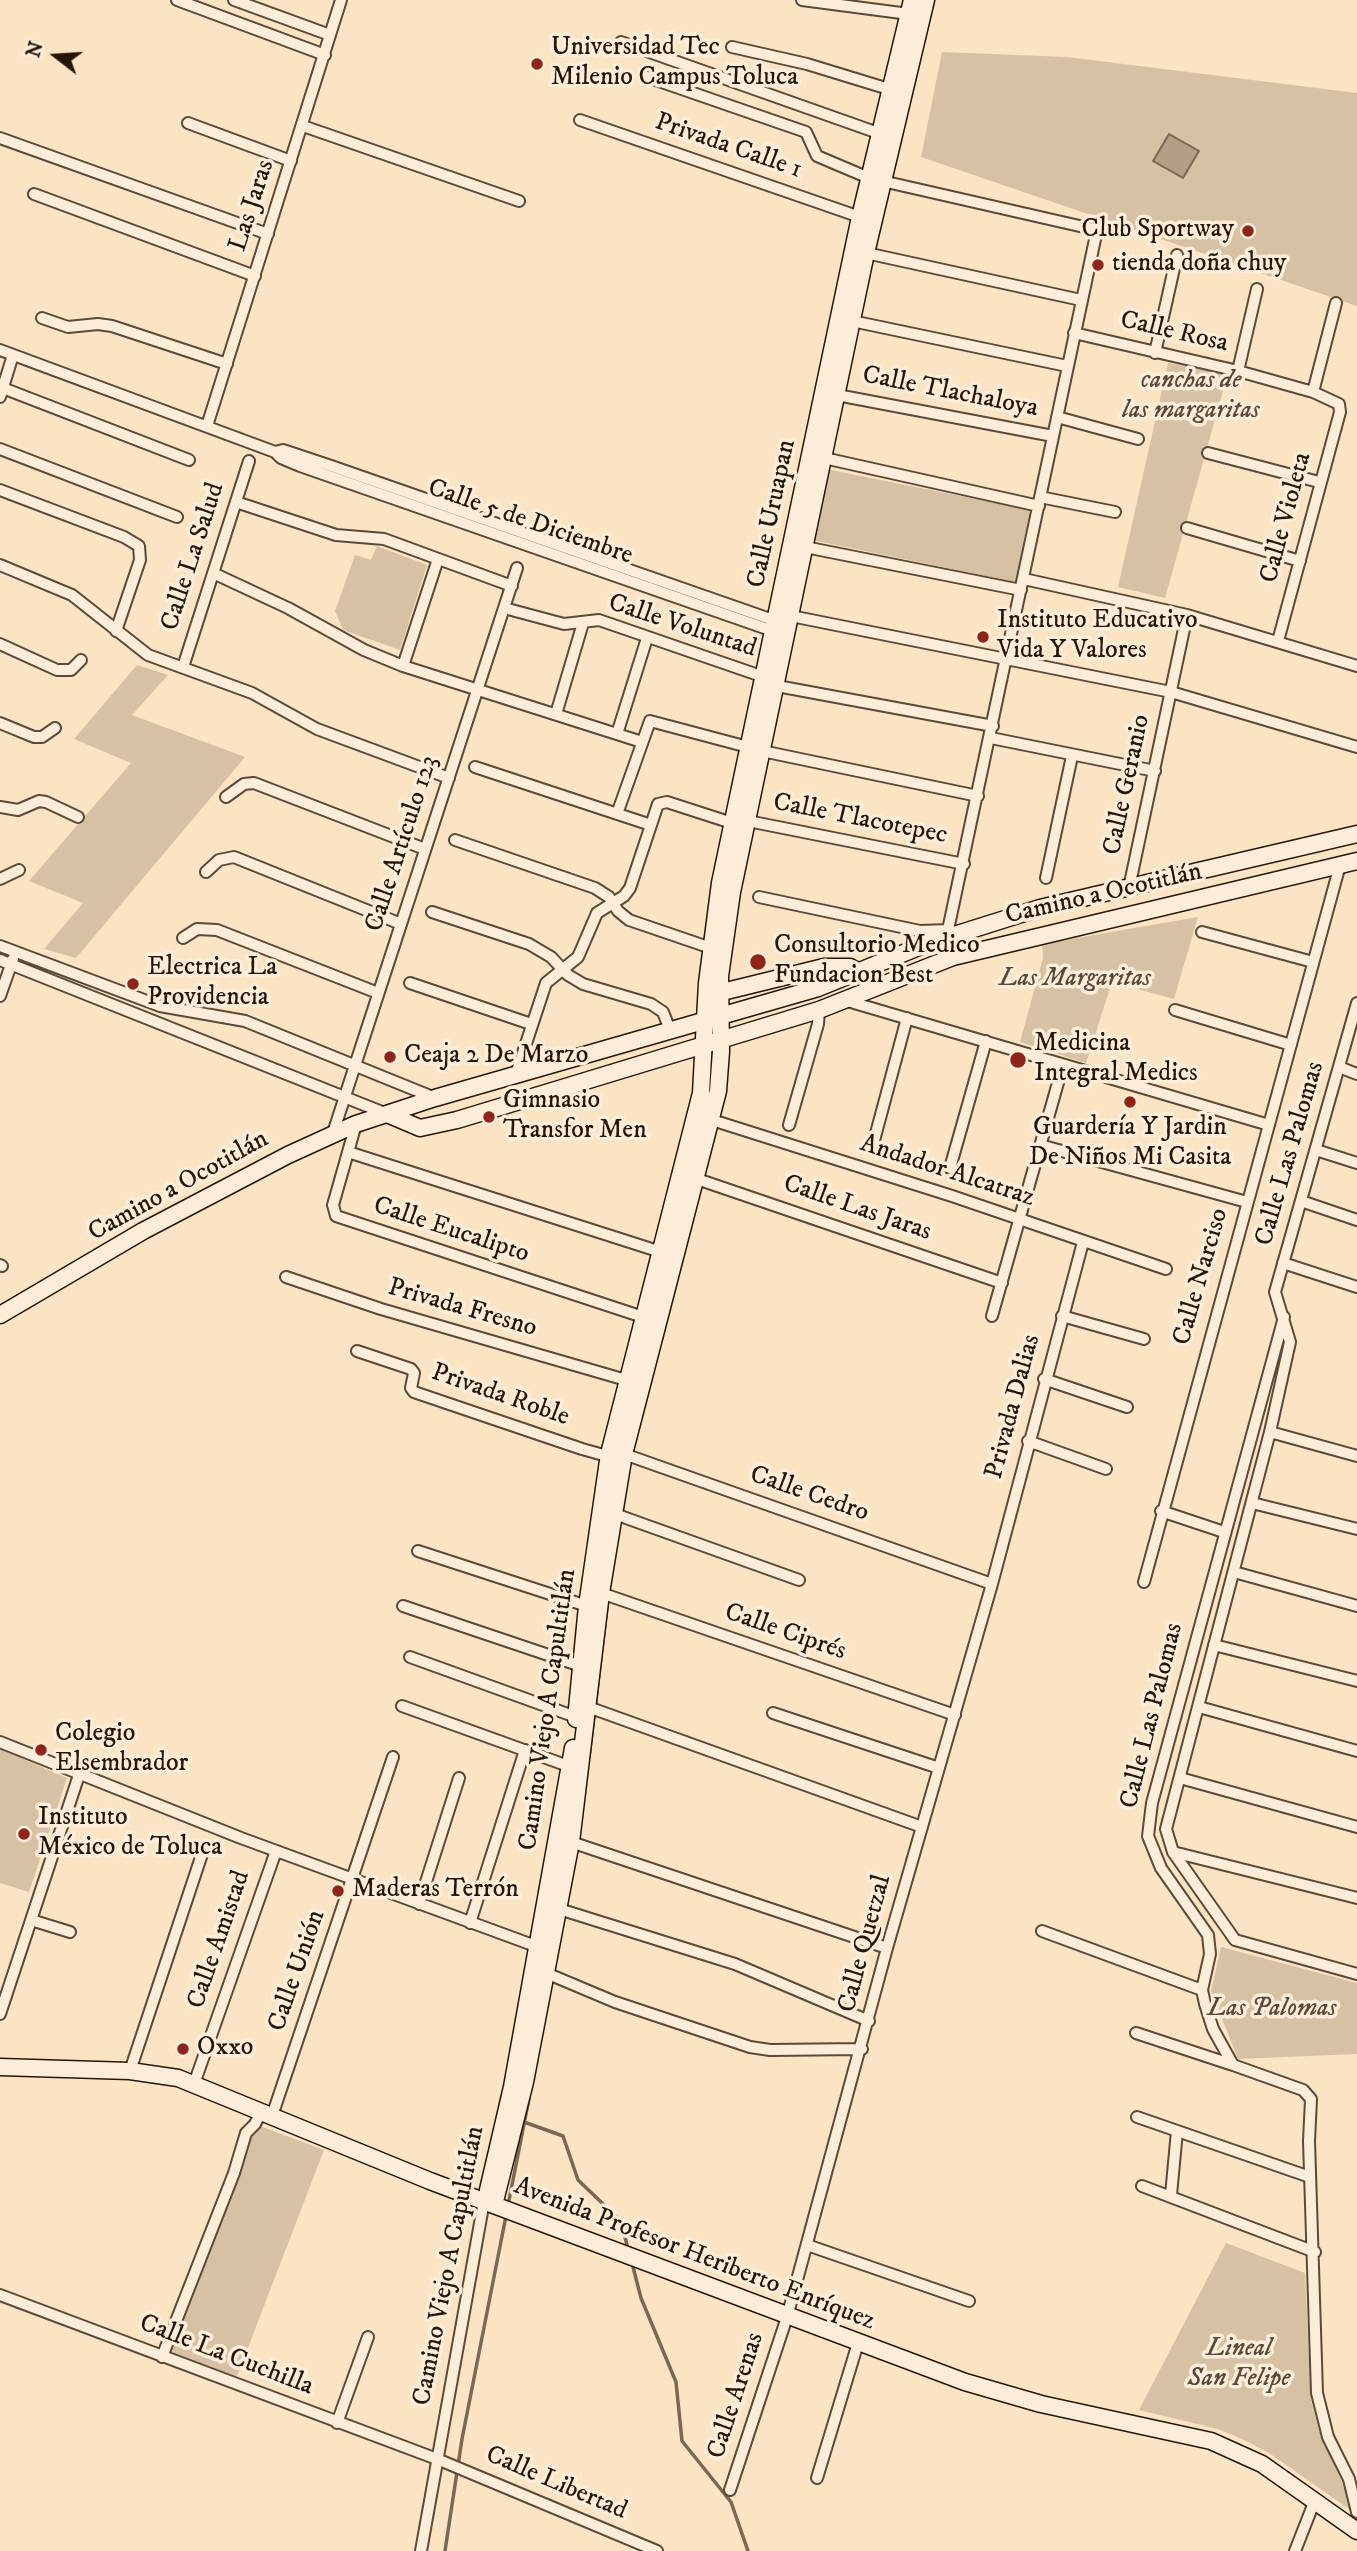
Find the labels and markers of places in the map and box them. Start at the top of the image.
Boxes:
place label: Universidad Tec Milenio Campus Toluca [551,33,798,94]
marker: Universidad Tec Milenio Campus Toluca [529,56,545,72]
place label: Club Sportway [1082,215,1234,247]
marker: Club Sportway [1240,223,1256,239]
place label: tienda doña chuy [1112,249,1286,281]
marker: tienda doña chuy [1090,257,1106,273]
place label: Instituto Educativo Vida Y Valores [997,606,1198,668]
marker: Instituto Educativo Vida Y Valores [975,629,991,645]
place label: Consultorio Medico Fundacion Best [774,931,980,992]
marker: Consultorio Medico Fundacion Best [748,952,768,972]
place label: Electrica La Providencia [147,953,277,1014]
marker: Electrica La Providencia [125,976,141,992]
place label: Medicina Integral Medics [1034,1029,1198,1090]
place label: Ceaja 2 De Marzo [404,1041,588,1073]
marker: Ceaja 2 De Marzo [382,1049,398,1065]
marker: Medicina Integral Medics [1008,1050,1028,1070]
place label: Gimnasio Transfor Men [503,1086,647,1148]
marker: Guardería Y Jardin De Niños Mi Casita [1122,1094,1138,1110]
marker: Gimnasio Transfor Men [481,1109,497,1125]
place label: Guardería Y Jardin De Niños Mi Casita [1029,1113,1231,1174]
place label: Colegio Elsembrador [55,1719,188,1780]
marker: Colegio Elsembrador [33,1742,49,1758]
place label: Instituto México de Toluca [38,1803,222,1864]
marker: Instituto México de Toluca [16,1826,32,1842]
place label: Maderas Terrón [352,1875,519,1907]
marker: Maderas Terrón [330,1883,346,1899]
place label: Oxxo [197,2033,253,2065]
marker: Oxxo [175,2041,191,2057]

